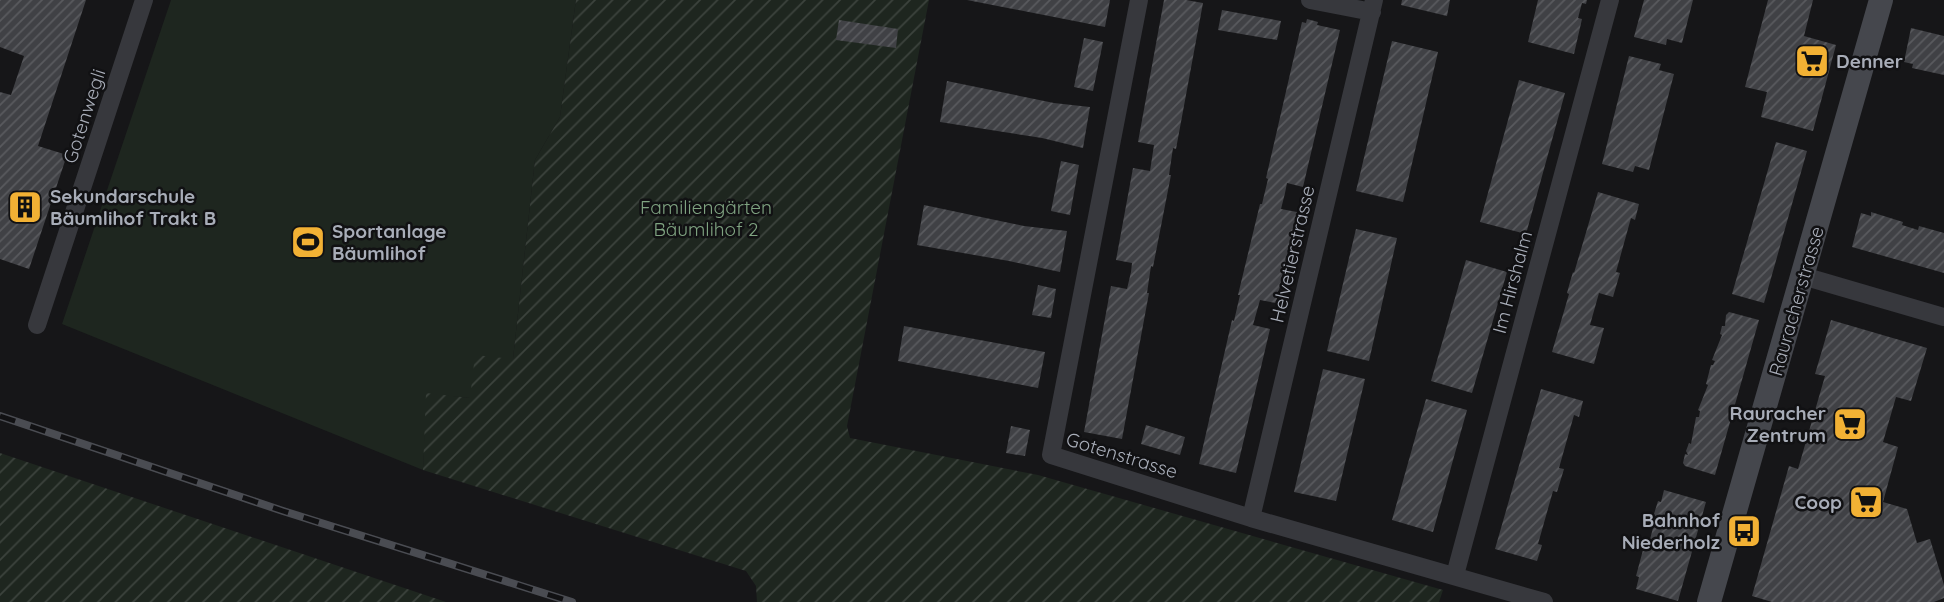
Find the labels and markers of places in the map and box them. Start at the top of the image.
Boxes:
supermarket icon: Denner [1793,42,1831,80]
place label: Denner [1836,49,1903,73]
place label: Sekundarschule Bäumlihof Trakt B [50,184,216,230]
building icon: Sekundarschule Bäumlihof Trakt B [6,188,44,226]
place label: Sportanlage Bäumlihof [332,219,446,265]
sports icon: Sportanlage Bäumlihof [289,223,327,261]
place label: Rauracher Zentrum [1730,401,1826,447]
supermarket icon: Rauracher Zentrum [1831,405,1869,443]
supermarket icon: Coop [1847,483,1885,521]
place label: Coop [1794,490,1842,514]
place label: Bahnhof Niederholz [1622,508,1721,554]
bus stop icon: Bahnhof Niederholz [1725,512,1763,550]

